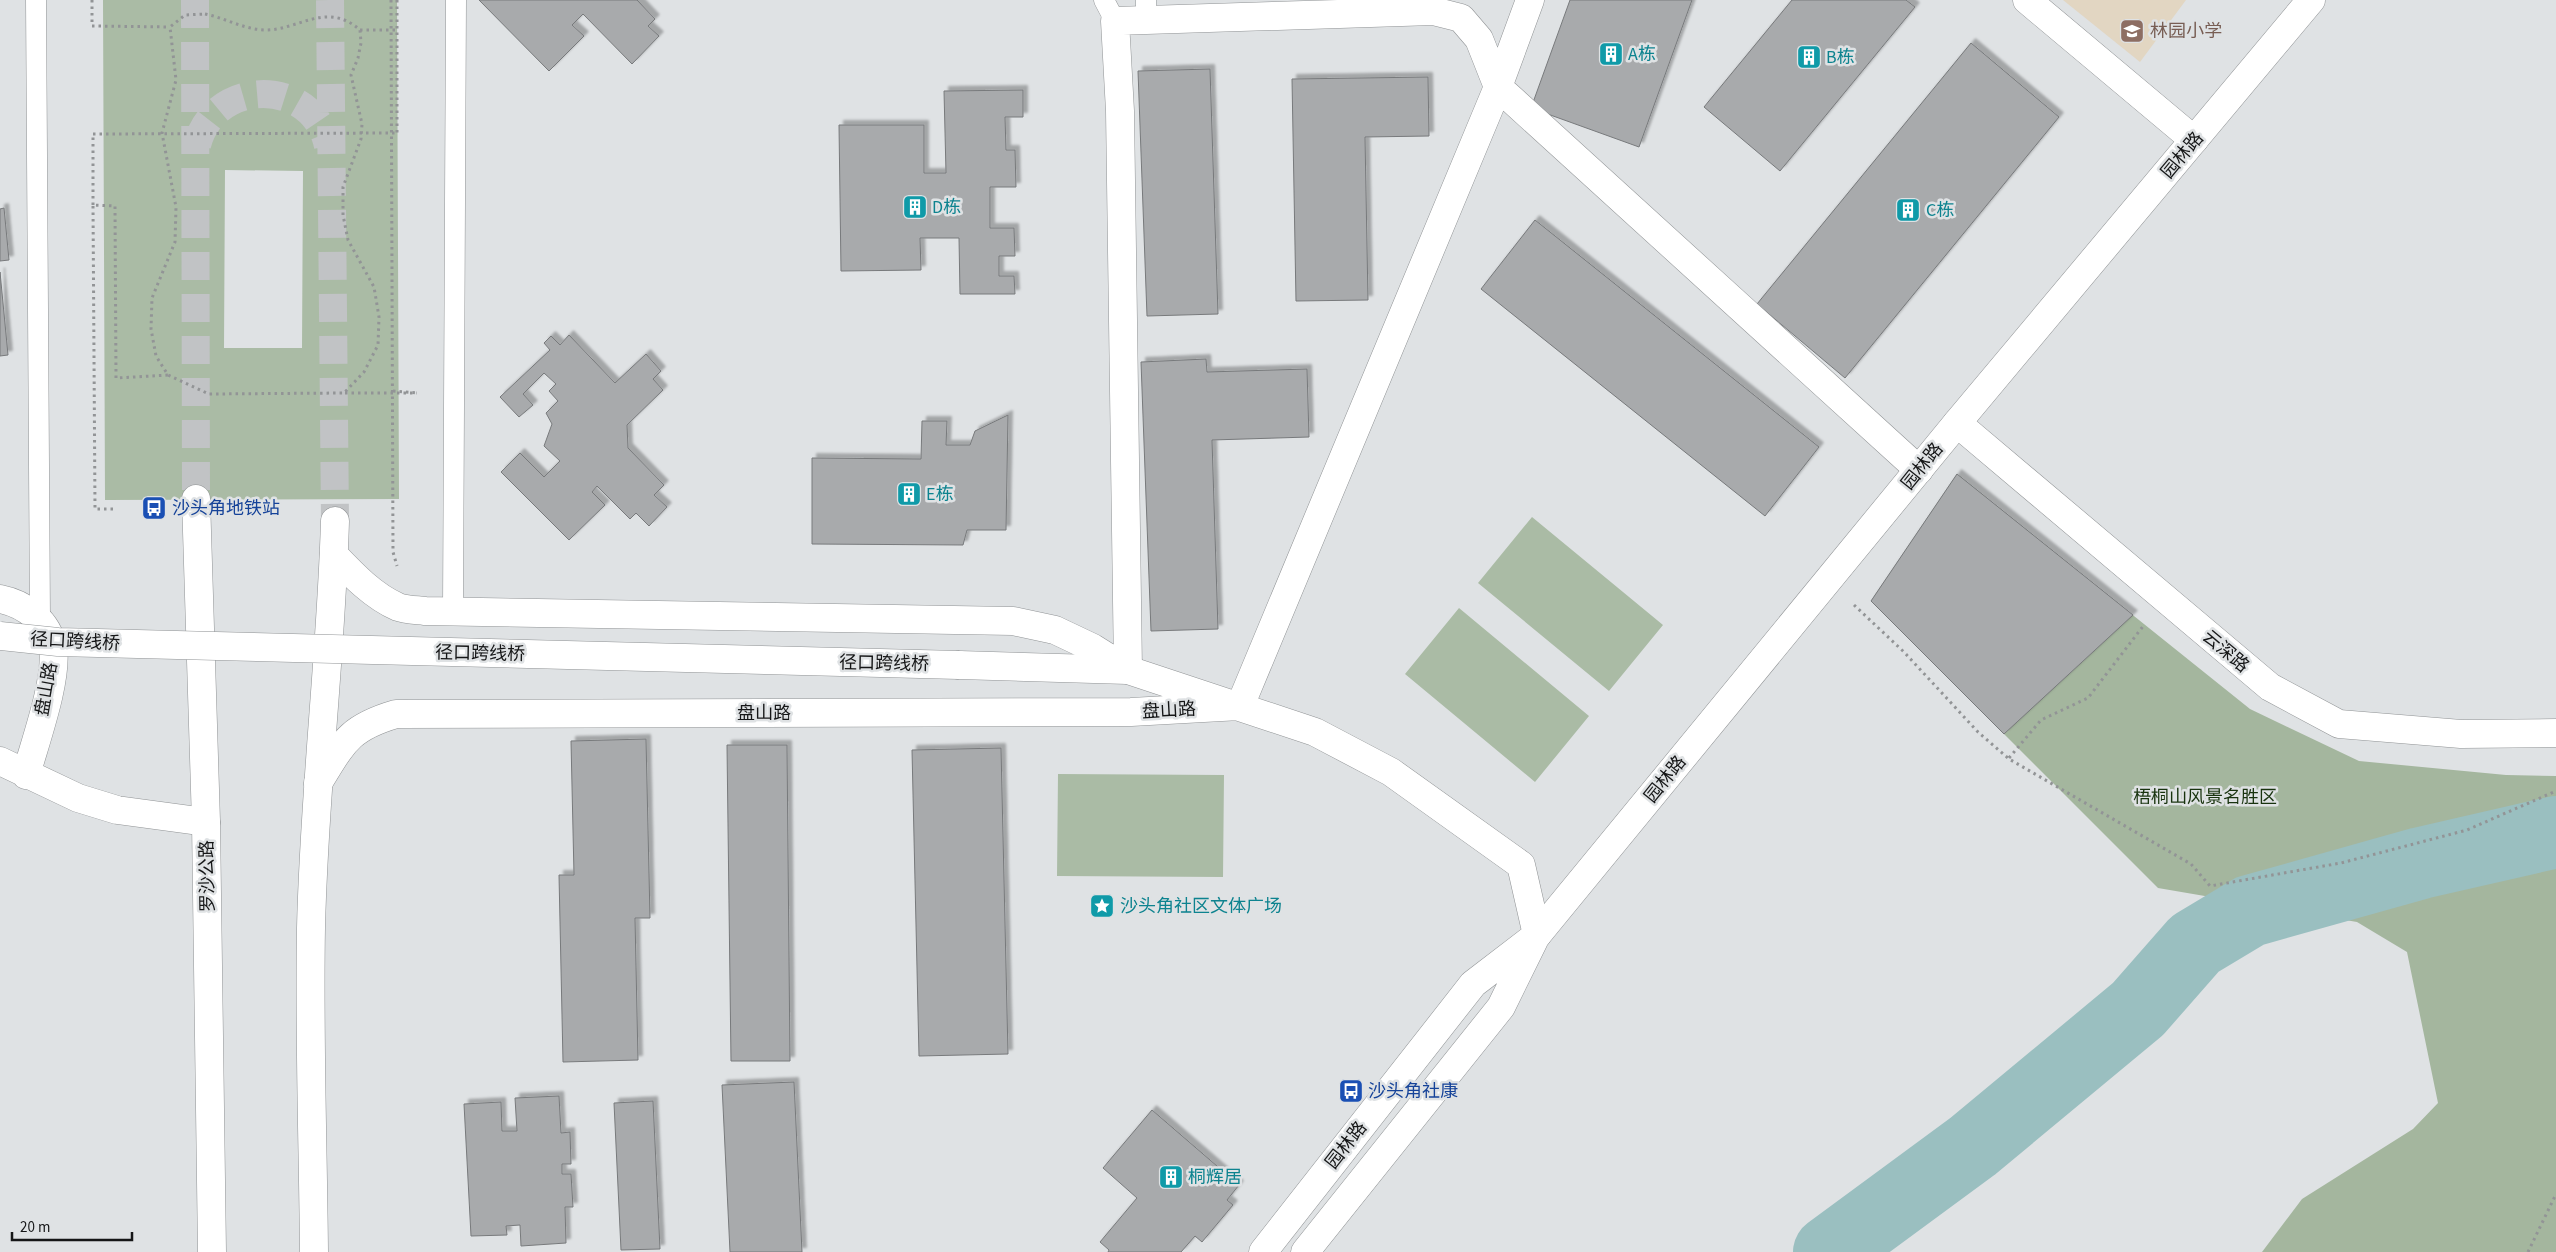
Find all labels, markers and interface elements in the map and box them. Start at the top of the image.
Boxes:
school or university icon: 林园小学 [2119,18,2145,44]
place label: 林园小学 [2150,19,2222,44]
building icon: A栋 [1598,41,1624,67]
place label: A栋 [1628,42,1656,67]
building icon: B栋 [1796,44,1822,70]
place label: B栋 [1826,45,1855,70]
street label: 园林路 [2155,127,2209,184]
building icon: D栋 [902,194,928,220]
place label: D栋 [932,195,961,220]
building icon: C栋 [1895,197,1921,223]
place label: C栋 [1926,198,1954,223]
street label: 园林路 [1896,437,1949,495]
building icon: E栋 [896,481,922,507]
place label: E栋 [926,482,954,507]
bus stop icon: 沙头角地铁站 [141,495,167,521]
place label: 沙头角地铁站 [172,496,280,521]
street label: 云深路 [2197,624,2254,678]
street label: 径口跨线桥 [29,627,121,656]
street label: 径口跨线桥 [435,640,525,667]
street label: 径口跨线桥 [839,650,929,677]
street label: 盘山路 [29,660,63,718]
street label: 盘山路 [1141,697,1197,724]
street label: 盘山路 [737,701,791,726]
street label: 园林路 [1639,750,1692,808]
park label: 梧桐山风景名胜区 [2133,785,2277,810]
street label: 罗沙公路 [194,840,221,912]
place icon: 沙头角社区文体广场 [1089,893,1115,919]
place label: 沙头角社区文体广场 [1120,894,1282,919]
bus stop icon: 沙头角社康 [1338,1078,1364,1104]
place label: 沙头角社康 [1368,1079,1458,1104]
street label: 园林路 [1320,1116,1373,1174]
building icon: 桐辉居 [1158,1164,1184,1190]
place label: 桐辉居 [1188,1165,1242,1190]
scale bar [12,1210,132,1242]
text: 20 m [20,1217,50,1238]

